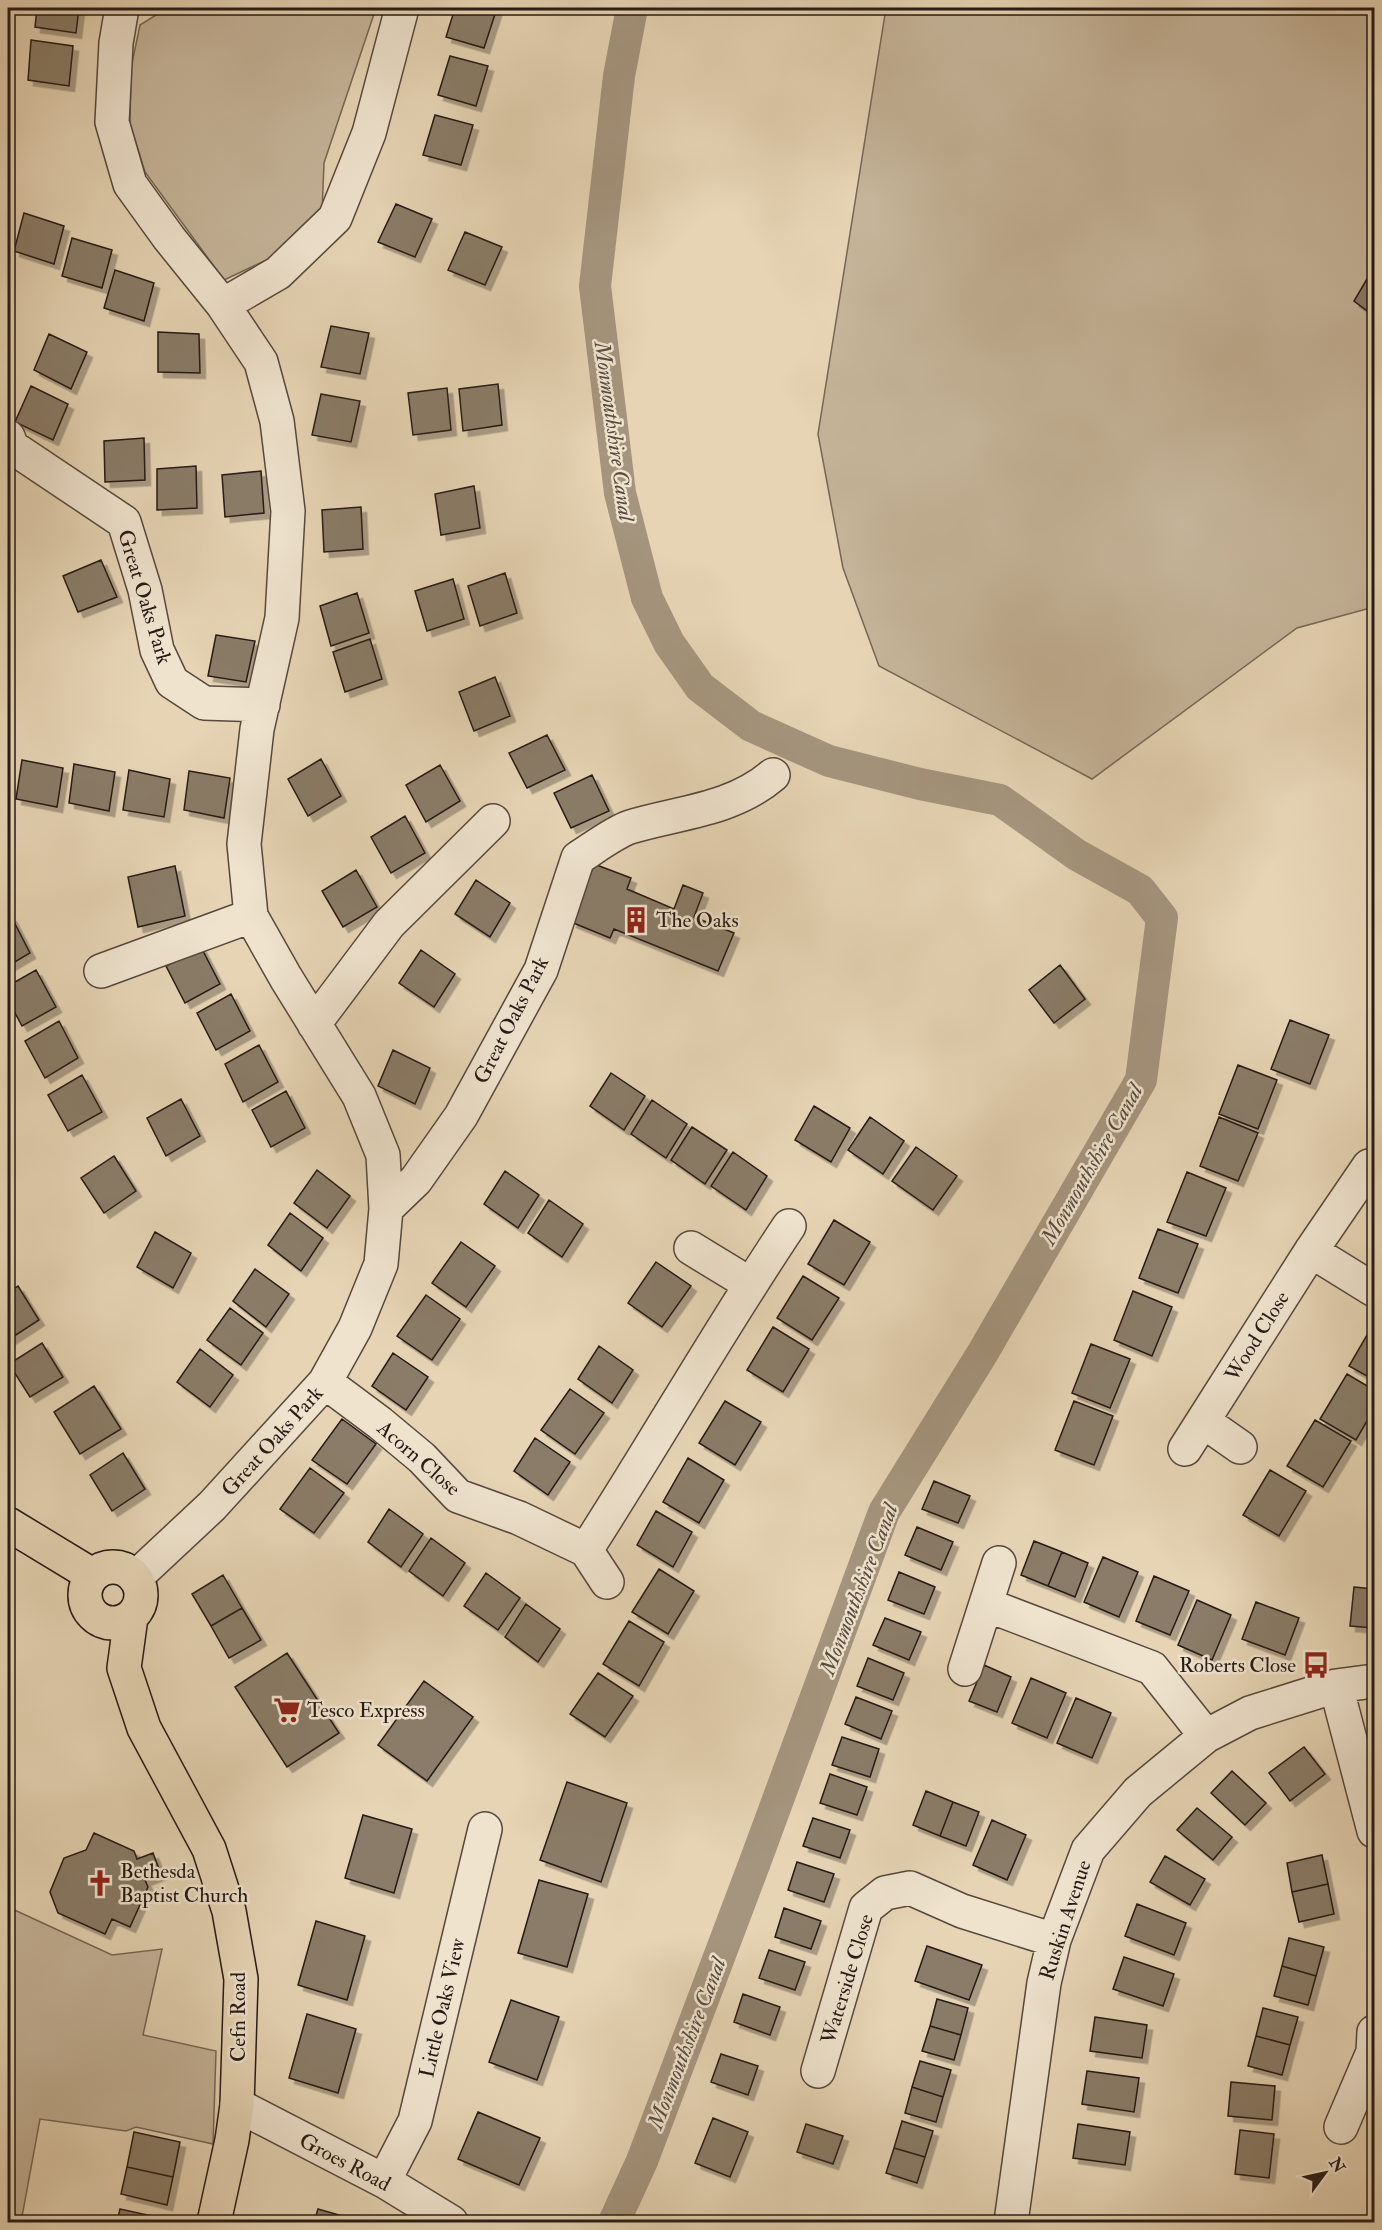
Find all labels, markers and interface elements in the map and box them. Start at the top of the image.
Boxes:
water label: Monmouthshire Canal [587,338,641,524]
street label: Great Oaks Park [111,526,178,668]
building icon: The Oaks [621,905,651,935]
place label: The Oaks [656,907,739,934]
street label: Great Oaks Park [468,952,555,1089]
water label: Monmouthshire Canal [1033,1078,1150,1252]
street label: Wood Close [1219,1286,1296,1387]
street label: Great Oaks Park [216,1380,329,1502]
street label: Acorn Close [371,1414,466,1502]
water label: Monmouthshire Canal [813,1498,905,1681]
bus stop icon: Roberts Close [1301,1650,1331,1680]
place label: Roberts Close [1179,1652,1296,1679]
supermarket icon: Tesco Express [272,1695,302,1725]
place label: Tesco Express [307,1697,425,1724]
street label: Ruskin Avenue [1033,1857,1098,1984]
place label: Bethesda Baptist Church [120,1858,248,1909]
church icon: Bethesda Baptist Church [85,1868,115,1898]
street label: Waterside Close [815,1911,880,2048]
street label: Little Oaks View [413,1935,472,2080]
water label: Monmouthshire Canal [641,1952,733,2135]
street label: Cefn Road [225,1971,252,2062]
street label: Groes Road [294,2127,396,2198]
north arrow [1295,2143,1355,2203]
text: N [1324,2153,1349,2177]

